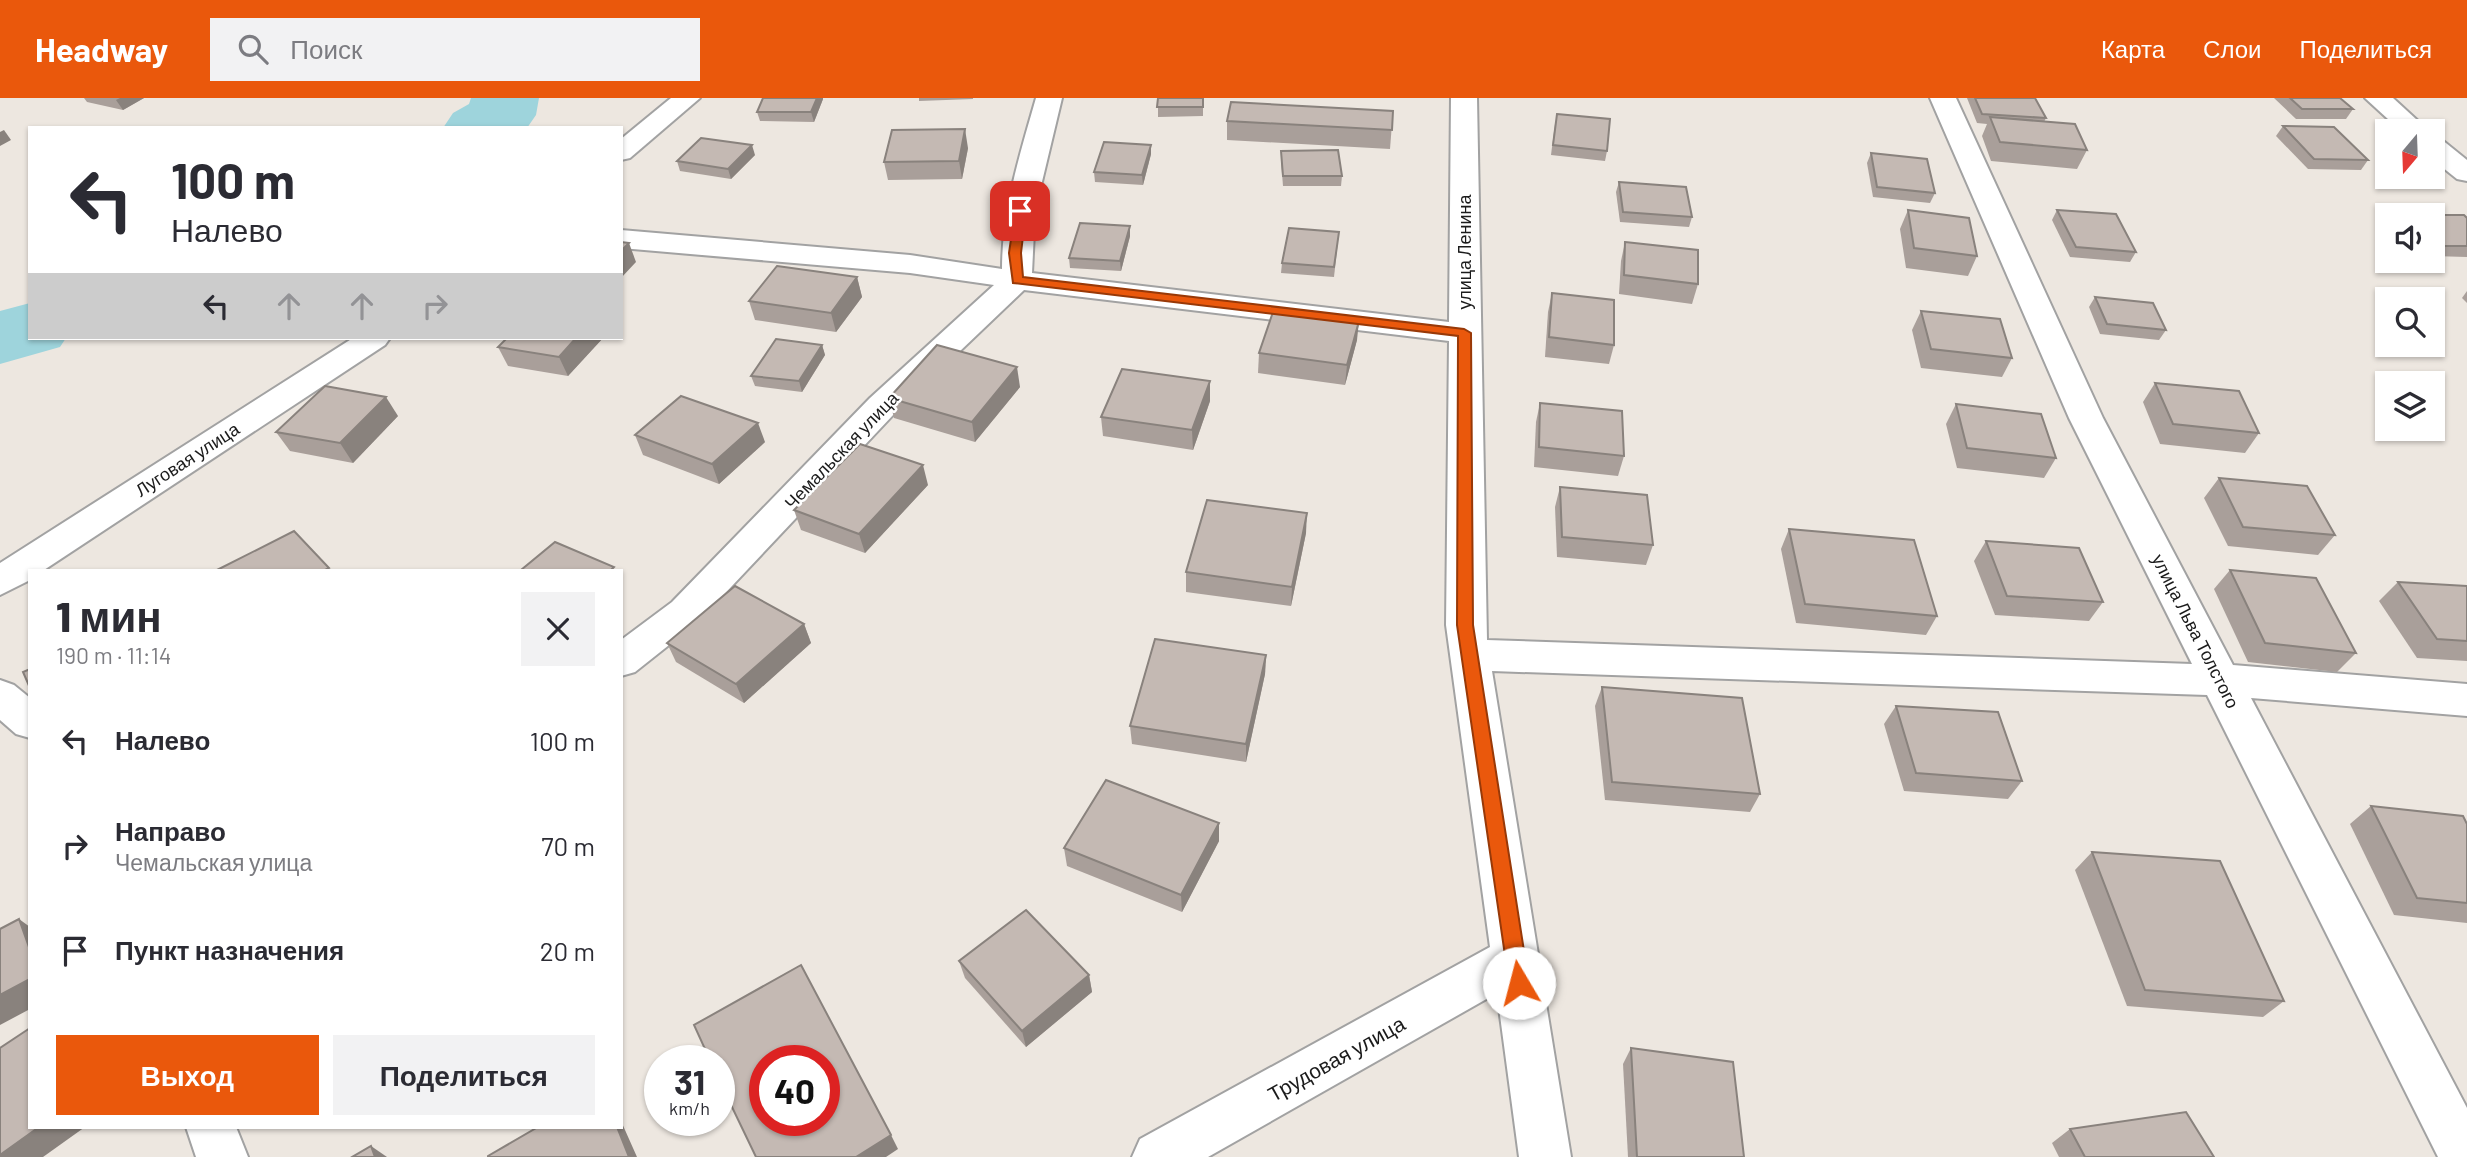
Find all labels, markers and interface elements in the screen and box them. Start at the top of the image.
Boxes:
search box [210,18,700,81]
text: Headway [35,29,168,69]
icon: search [234,30,272,68]
text: Поиск [290,33,362,64]
text: Карта [2101,34,2165,63]
text: Слои [2203,34,2261,63]
text: Поделиться [2299,34,2432,63]
north arrow [2375,119,2445,189]
map controls [2375,119,2445,441]
text: 100 m [171,150,295,209]
icon: left [56,154,147,245]
pin [990,181,1050,241]
icon: arrive [1001,192,1039,230]
street label: улица Ленина [1453,194,1475,309]
button: sound [2375,203,2445,273]
text: Налево [171,210,283,248]
icon: left [197,287,235,325]
icon: ahead [270,287,308,325]
icon: ahead [343,287,381,325]
icon: right [416,287,454,325]
button: search [2375,287,2445,357]
button: layers [2375,371,2445,441]
street label: Чемальская улица [779,386,903,513]
street label: Луговая улица [131,417,244,501]
street label: улица Льва Толстого [2148,550,2244,712]
text: 1 мин [56,590,162,640]
button: close [521,592,595,666]
text: 190 m · 11:14 [56,641,171,669]
icon: left [56,722,94,760]
text: Налево [115,724,210,755]
text: 100 m [530,725,595,756]
text: Направо [115,815,226,846]
icon: right [56,827,94,865]
text: 70 m [541,830,595,861]
text: Чемальская улица [115,848,312,876]
icon: arrive [56,932,94,970]
text: Пункт назначения [115,934,344,965]
text: 20 m [540,935,595,966]
position arrow [1482,946,1556,1020]
street label: Трудовая улица [1263,1010,1409,1106]
button: Выход [56,1035,319,1115]
button: Поделиться [333,1035,595,1115]
speed limit sign: 40 [749,1045,840,1136]
text: 31 [674,1060,705,1102]
text: km/h [669,1097,710,1119]

